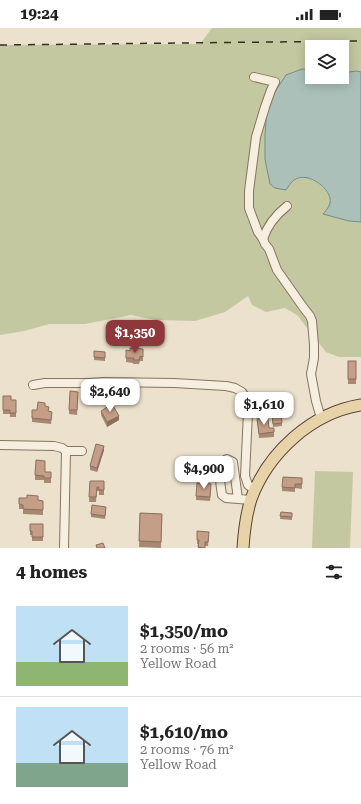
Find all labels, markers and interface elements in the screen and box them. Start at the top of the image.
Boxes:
text: 19:24 [20,5,58,23]
map controls [305,40,349,84]
button: layers [305,40,349,84]
pin: $1,350 [102,320,168,354]
text: $1,350 [115,325,155,340]
pin: $2,640 [77,379,143,413]
text: $2,640 [90,384,130,399]
pin: $1,610 [231,392,297,426]
text: $1,610 [244,397,284,412]
pin: $4,900 [171,456,237,490]
text: $4,900 [184,461,224,476]
icon: filters [323,561,345,583]
text: 4 homes [16,562,87,582]
text: $1,350/mo [140,621,228,641]
icon: home [48,622,96,670]
text: 2 rooms · 56 m² [140,641,234,656]
text: Yellow Road [140,656,217,671]
text: $1,610/mo [140,722,228,742]
icon: home [48,723,96,771]
text: 2 rooms · 76 m² [140,742,234,757]
text: Yellow Road [140,757,217,772]

